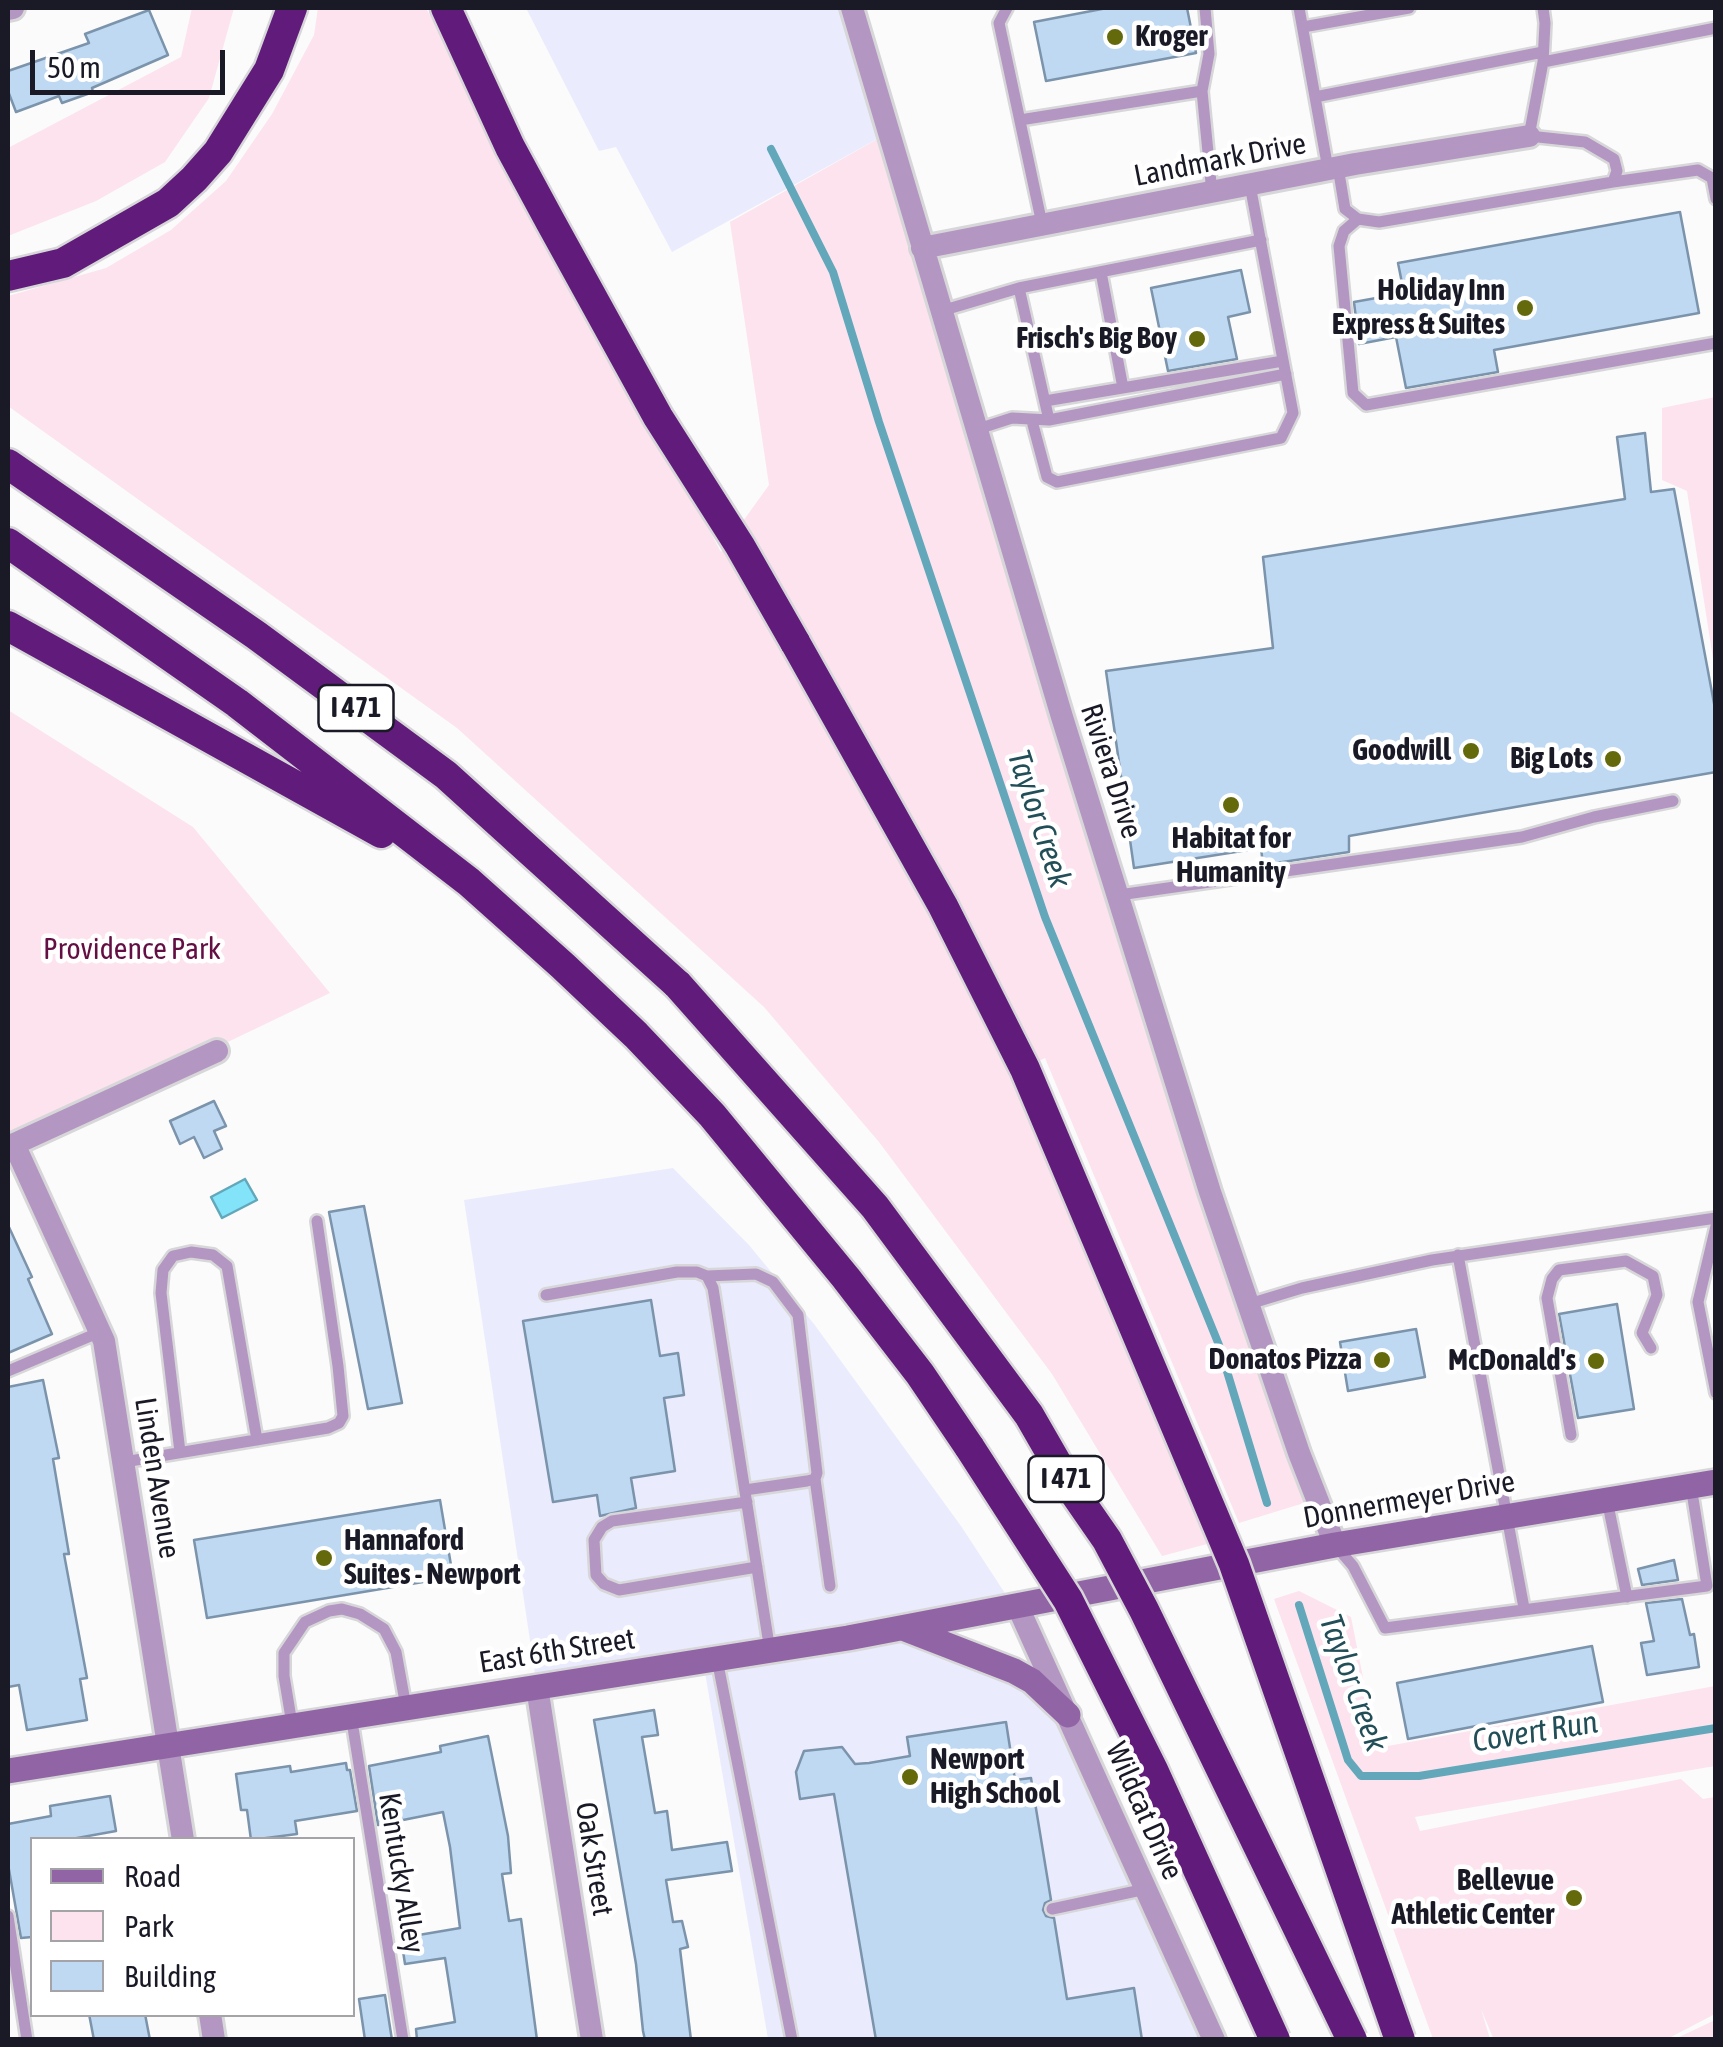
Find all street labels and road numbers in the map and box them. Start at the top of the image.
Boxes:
street label: Landmark Drive [1131,126,1309,194]
road number: I 471 [318,685,394,731]
street label: Riviera Drive [1072,699,1150,843]
street label: Linden Avenue [127,1395,187,1561]
road number: I 471 [1028,1456,1104,1502]
street label: Donnermeyer Drive [1300,1464,1518,1536]
street label: East 6th Street [477,1621,637,1681]
street label: Wildcat Drive [1098,1737,1190,1885]
street label: Kentucky Alley [371,1790,431,1956]
street label: Oak Street [567,1800,621,1918]

